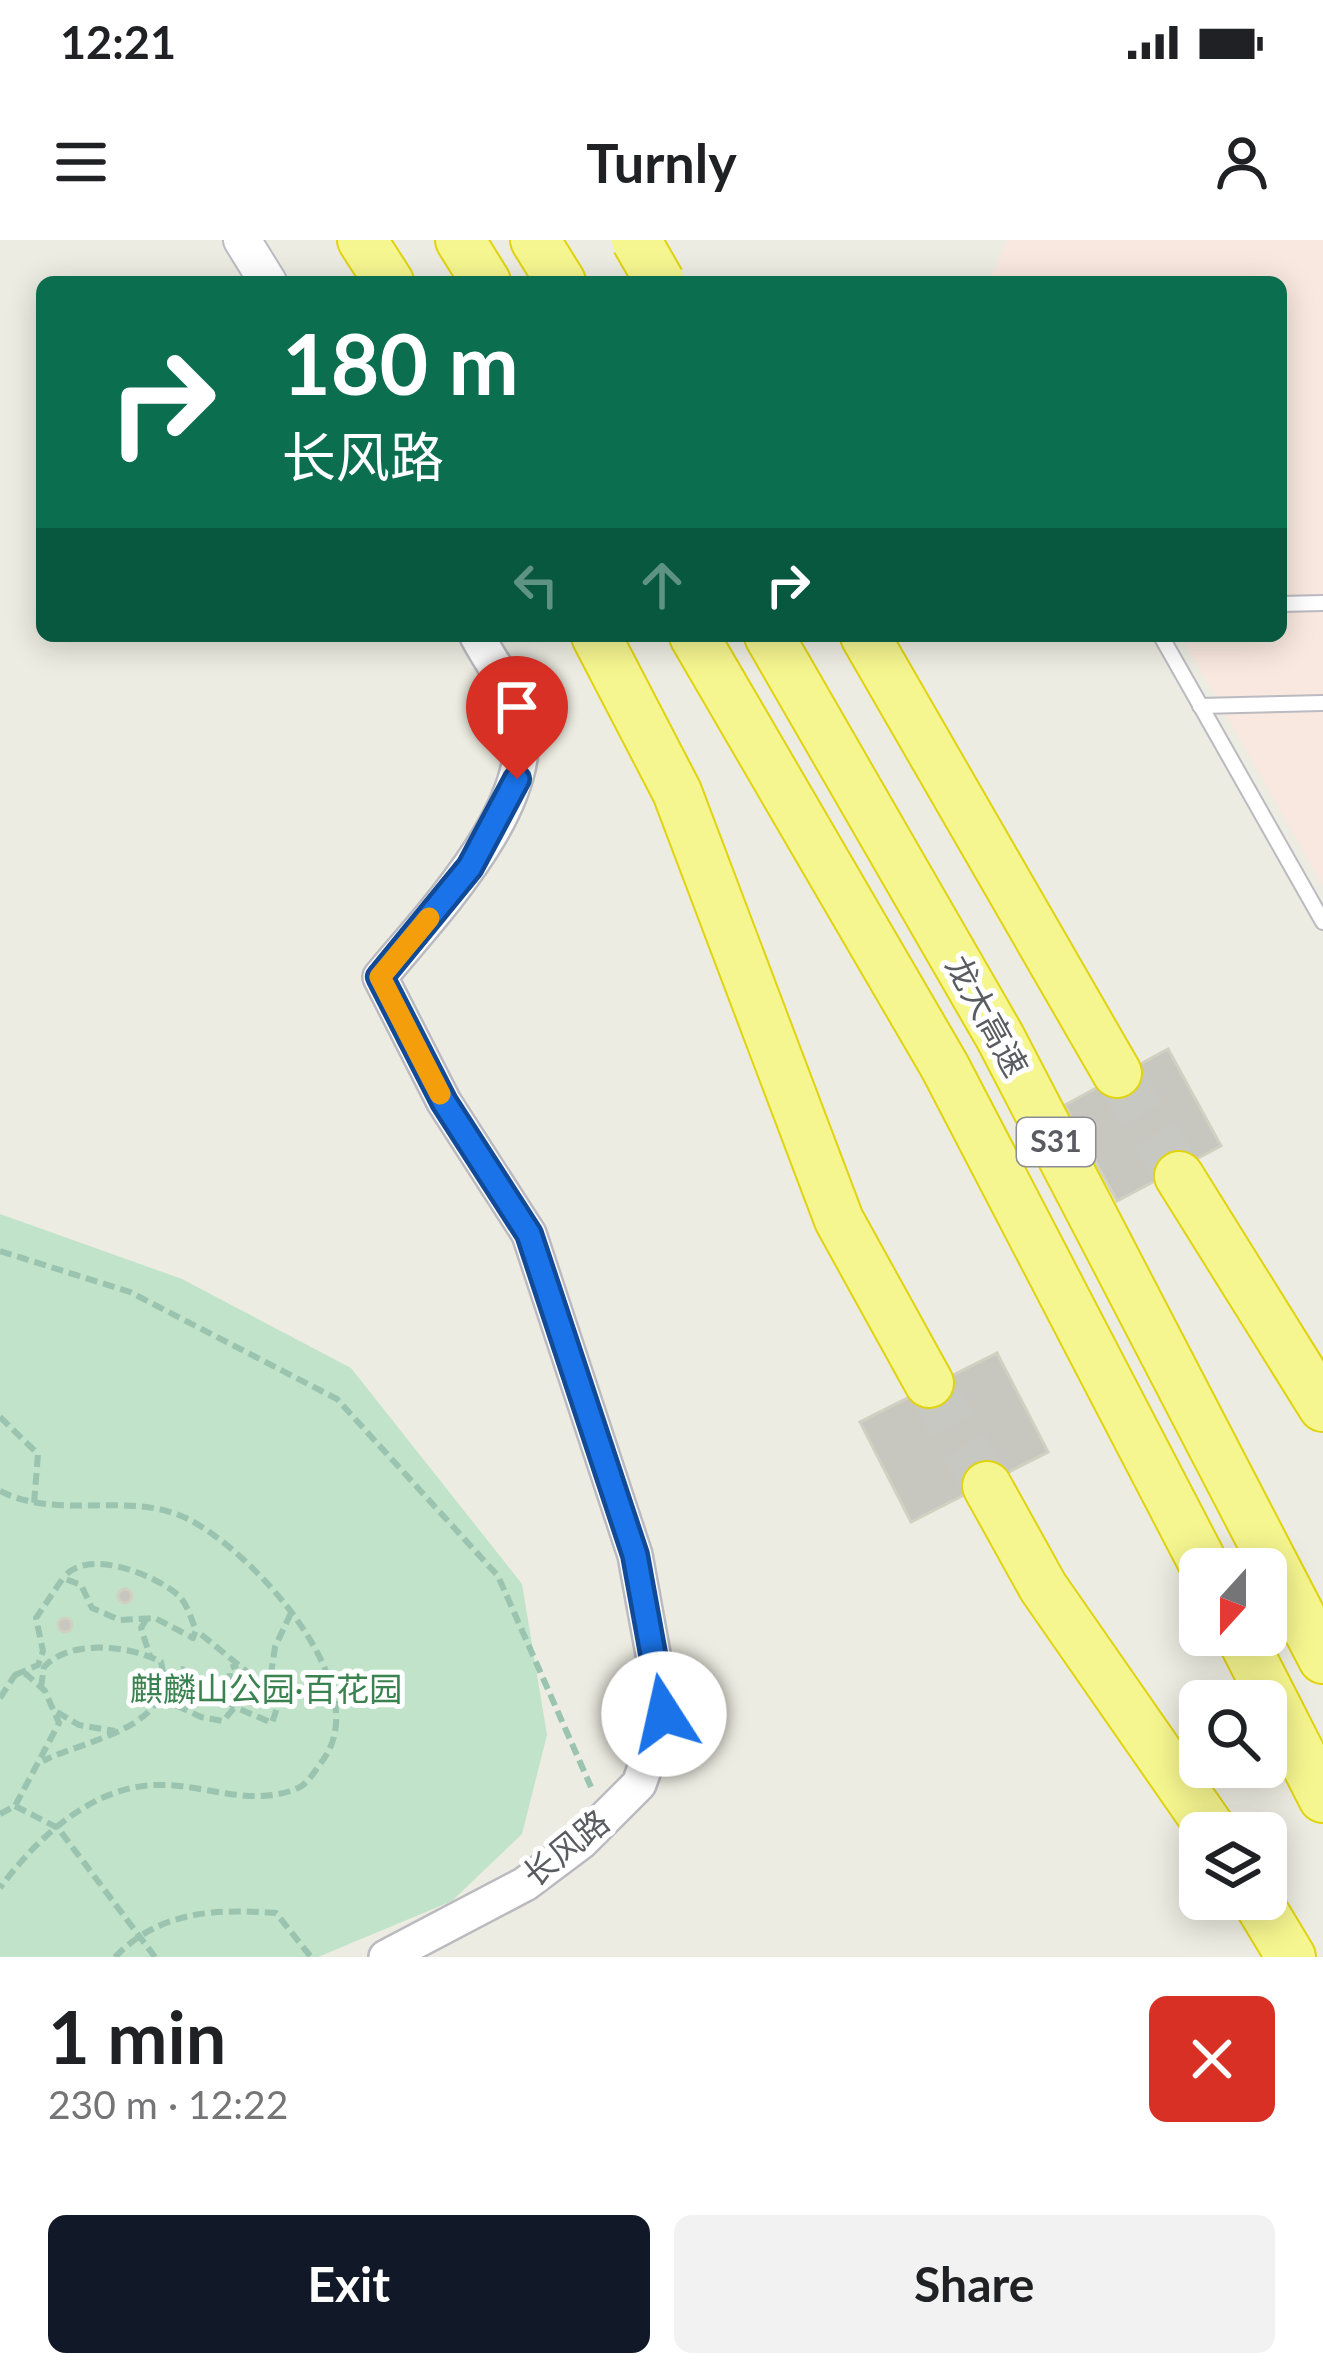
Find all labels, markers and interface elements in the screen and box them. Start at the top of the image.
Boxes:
text: 12:21 [60,15,176,69]
icon: menu [48,129,114,195]
icon: person [1209,129,1275,195]
text: Turnly [586,130,737,195]
text: 180 m [282,312,519,413]
icon: right [84,324,240,480]
text: 长风路 [282,424,444,489]
icon: left [503,552,569,618]
icon: ahead [629,552,695,618]
icon: right [755,552,821,618]
pin [466,656,568,779]
icon: arrive [484,674,550,740]
street label: 龙大高速 [938,948,1037,1083]
road number: S31 [1017,1118,1095,1166]
north arrow [1179,1548,1287,1656]
map controls [1179,1548,1287,1920]
position arrow [601,1651,727,1777]
park label: 麒麟山公园·百花园 [130,1668,402,1708]
button: search [1179,1680,1287,1788]
street label: 长风路 [514,1801,616,1894]
button: layers [1179,1812,1287,1920]
text: 1 min [48,1993,226,2079]
button: close [1149,1996,1275,2122]
text: 230 m · 12:22 [48,2081,288,2127]
button: Exit [48,2215,650,2353]
button: Share [674,2215,1275,2353]

